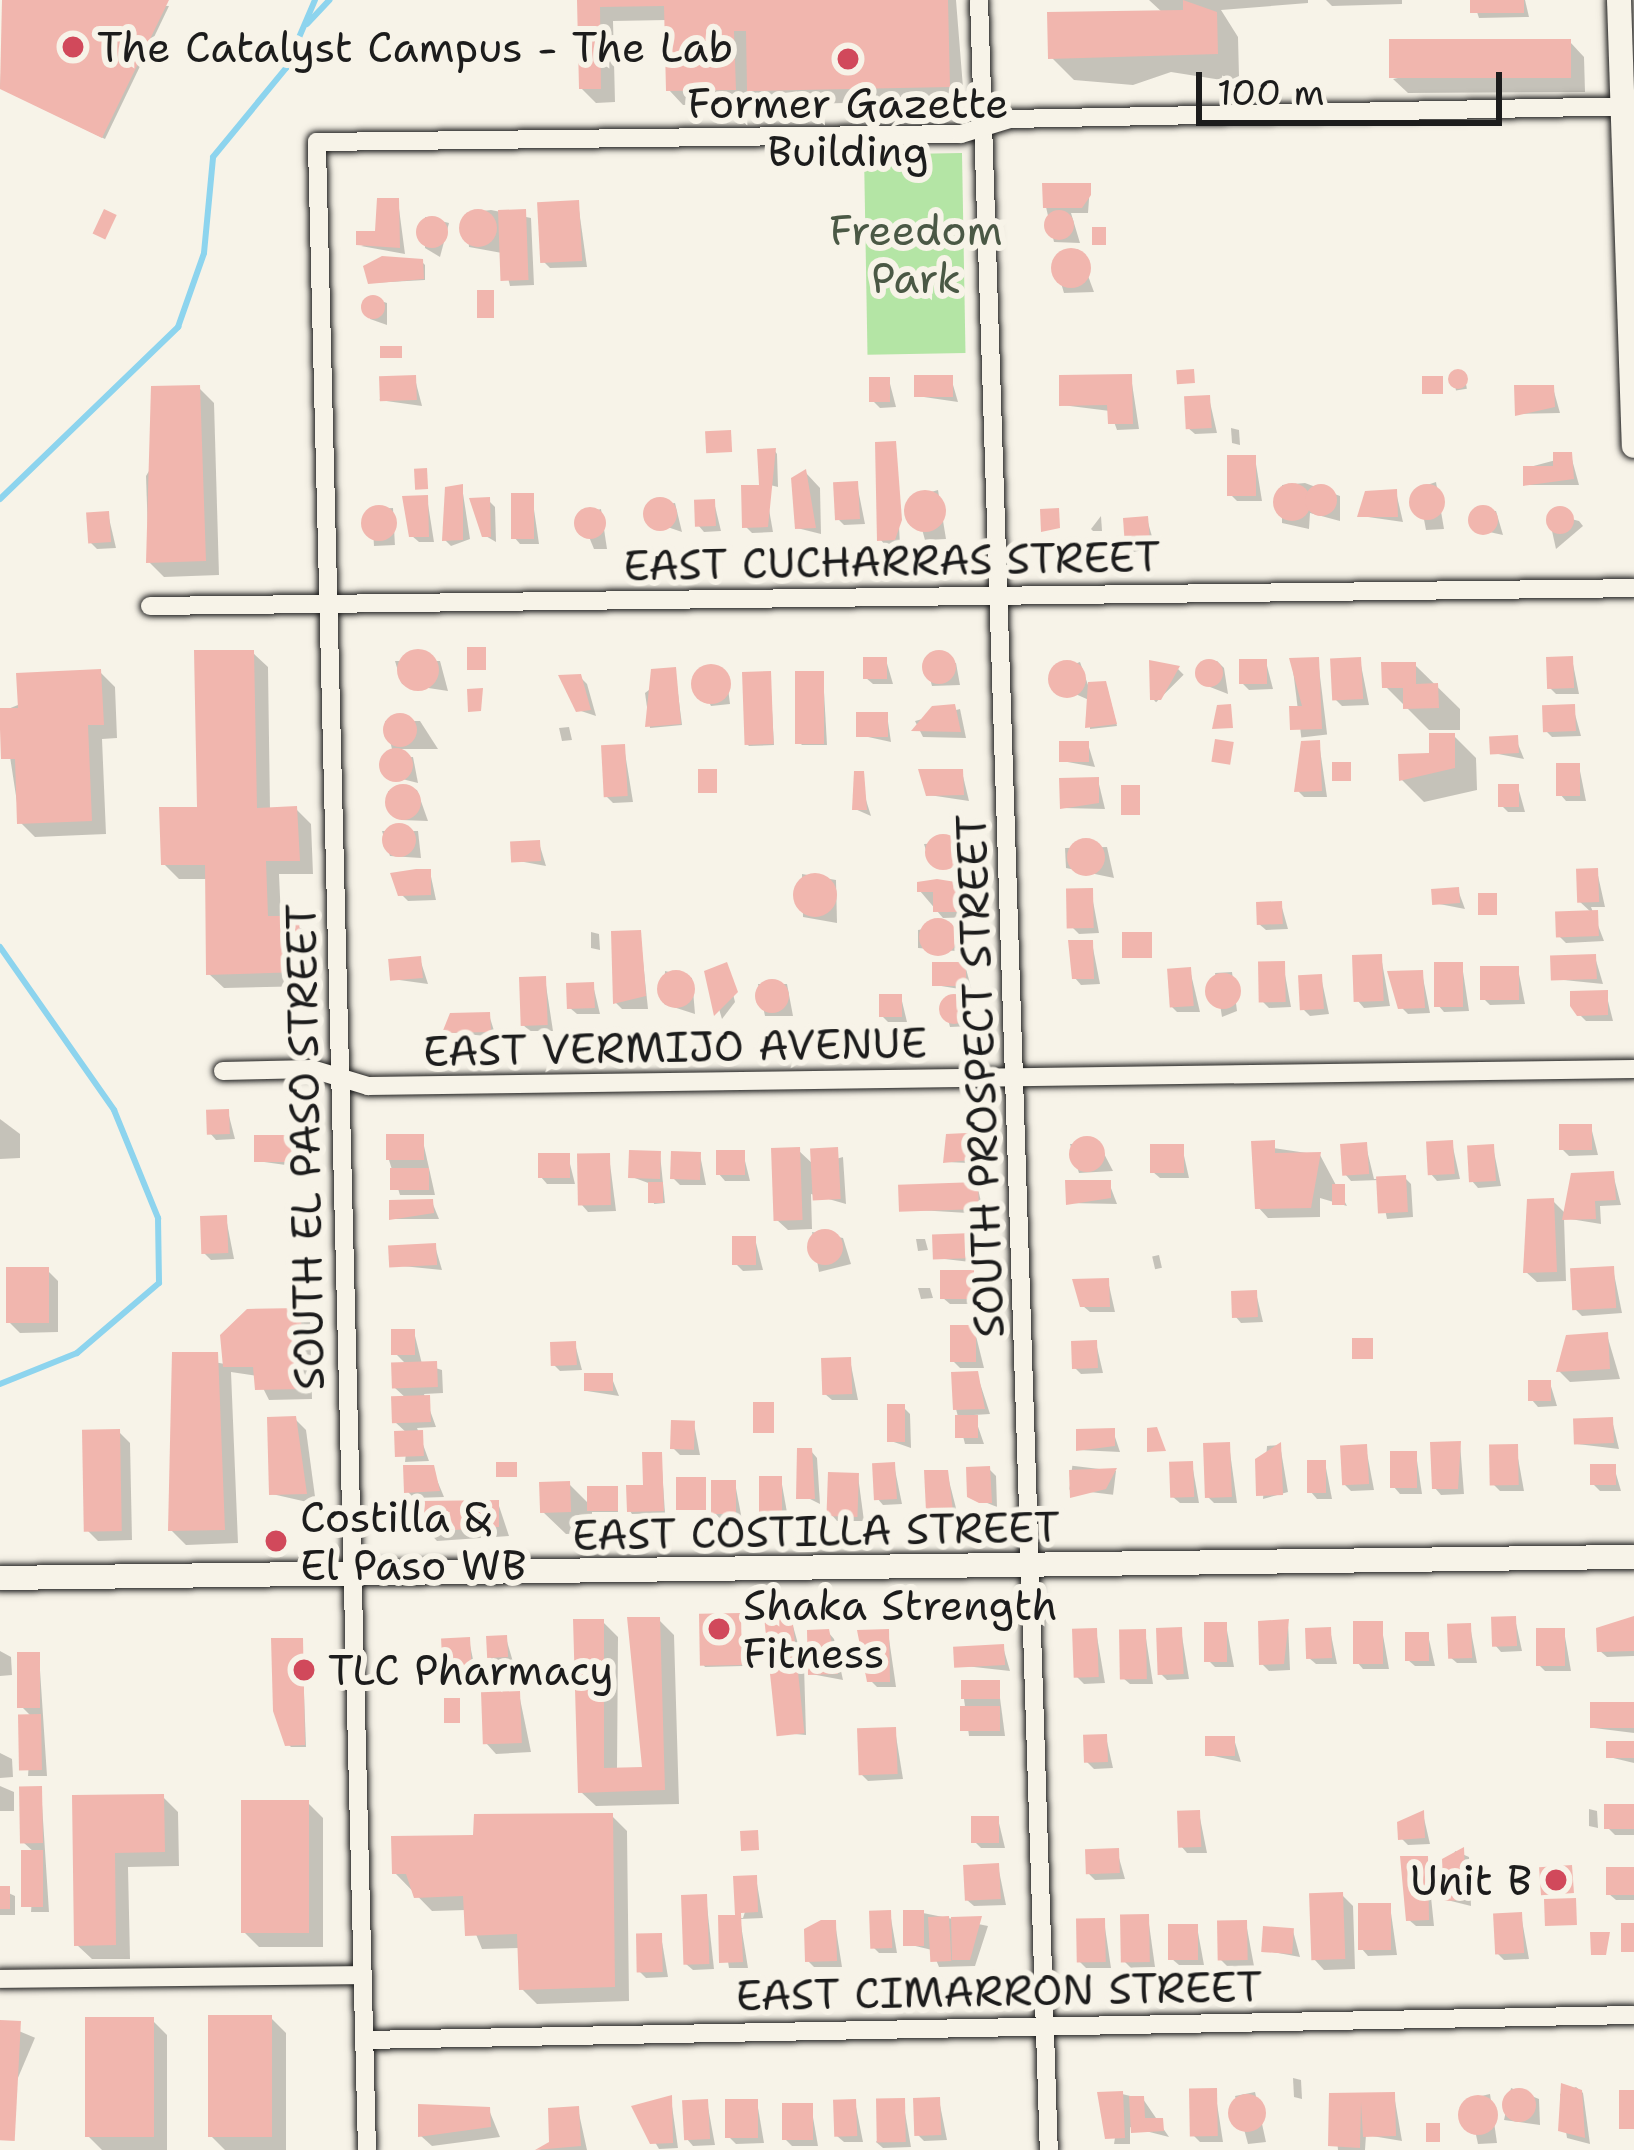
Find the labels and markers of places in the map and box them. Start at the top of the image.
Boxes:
place label: The Catalyst Campus - The Lab [97,22,733,72]
marker: The Catalyst Campus - The Lab [60,34,86,60]
marker: Former Gazette Building [835,46,861,72]
place label: Former Gazette Building [687,78,1009,176]
place label: Costilla & El Paso WB [300,1492,526,1591]
marker: Costilla & El Paso WB [263,1528,289,1554]
place label: Shaka Strength Fitness [743,1580,1058,1678]
marker: Shaka Strength Fitness [706,1616,732,1642]
place label: TLC Pharmacy [328,1645,614,1695]
marker: TLC Pharmacy [291,1657,317,1683]
place label: Unit B [1410,1855,1532,1905]
marker: Unit B [1543,1867,1569,1893]

